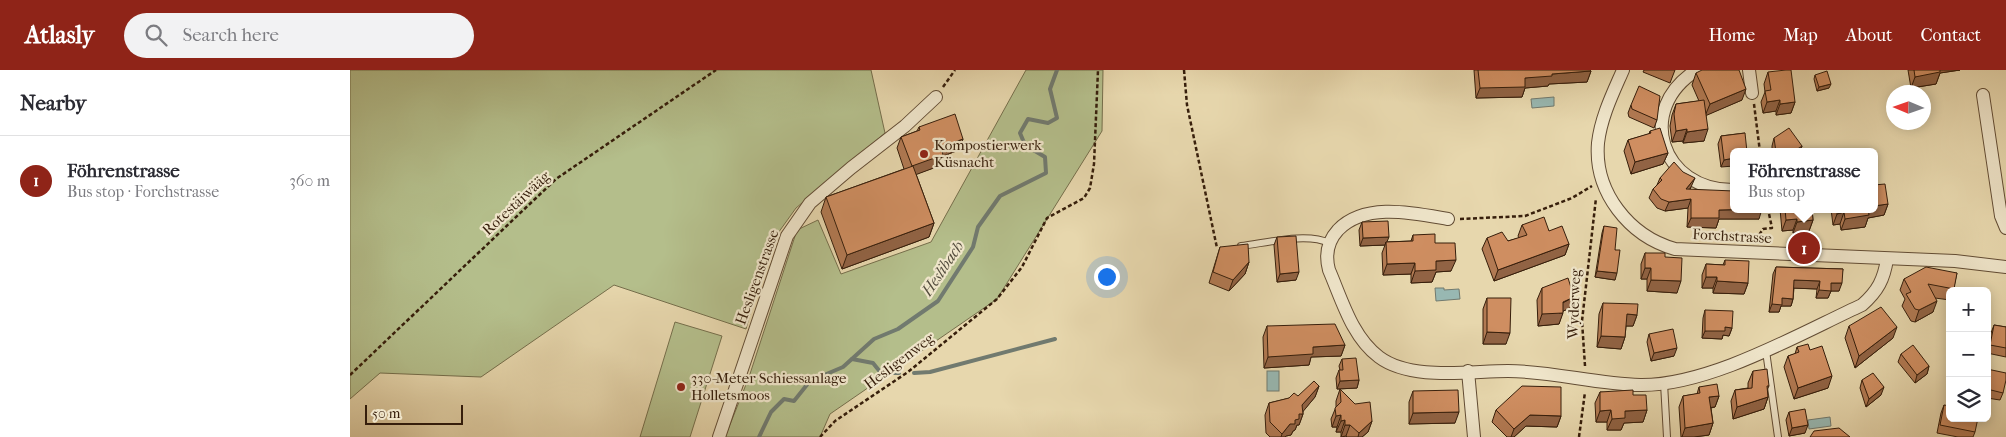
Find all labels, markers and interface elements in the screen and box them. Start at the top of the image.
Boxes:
search box [124,13,474,58]
text: Atlasly [25,21,94,49]
icon: search [142,21,170,49]
text: Search here [182,24,279,46]
text: Home [1708,25,1755,46]
text: Map [1783,25,1818,46]
text: About [1846,25,1892,46]
text: Contact [1920,25,1981,46]
north arrow [1886,85,1931,130]
text: Nearby [20,91,86,115]
place label: Kompostierwerk Küsnacht [934,136,1042,171]
marker: Kompostierwerk Küsnacht [918,148,930,160]
popup [1730,148,1878,213]
text: Föhrenstrasse [67,160,180,182]
text: Föhrenstrasse [1748,160,1860,182]
street label: Rotestäiwääg [478,166,554,239]
text: 1 [33,171,39,190]
text: 360 m [289,171,330,190]
text: Bus stop · Forchstrasse [67,182,219,201]
text: Bus stop [1748,182,1805,201]
street label: Forchstrasse [1692,225,1773,247]
street label: Hesligenstrasse [731,226,783,327]
pin: 1 [1788,229,1820,267]
water label: Heslibach [917,237,968,300]
your location [1094,264,1120,290]
street label: Wyderweg [1564,268,1584,340]
map controls [1946,287,1991,422]
button: + [1946,287,1991,332]
street label: Hesligenweg [860,328,938,393]
button: − [1946,332,1991,377]
place label: 330-Meter Schiessanlage Holletsmoos [691,369,847,404]
button: layers [1946,377,1991,422]
marker: 330-Meter Schiessanlage Holletsmoos [675,381,687,393]
scale bar [365,402,462,425]
text: 50 m [372,405,400,422]

